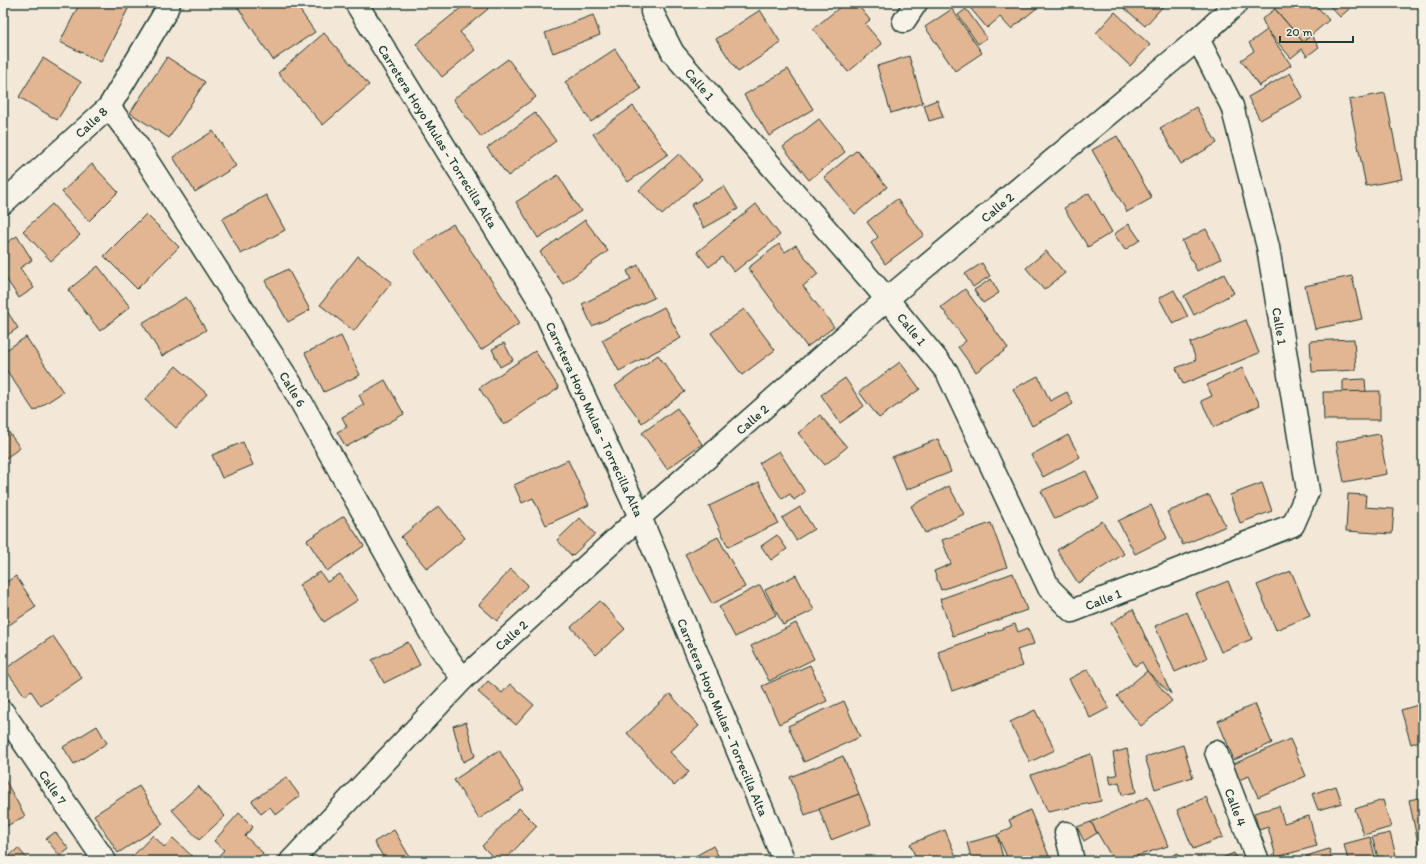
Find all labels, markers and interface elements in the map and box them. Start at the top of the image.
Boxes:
scale bar [1280,18,1353,44]
text: 20 m [1286,25,1313,39]
street label: Carretera Hoyo Mulas - Torrecilla Alta [375,42,501,231]
street label: Calle 1 [682,65,718,103]
street label: Calle 8 [72,104,111,141]
street label: Calle 2 [978,189,1017,225]
street label: Calle 1 [1269,306,1290,346]
street label: Calle 1 [894,310,929,349]
street label: Carretera Hoyo Mulas - Torrecilla Alta [543,319,647,519]
street label: Calle 6 [276,369,309,410]
street label: Calle 2 [733,401,772,438]
street label: Calle 1 [1083,586,1123,613]
street label: Carretera Hoyo Mulas - Torrecilla Alta [674,616,771,819]
street label: Calle 2 [492,617,531,654]
street label: Calle 7 [36,767,70,808]
street label: Calle 4 [1221,786,1250,828]

